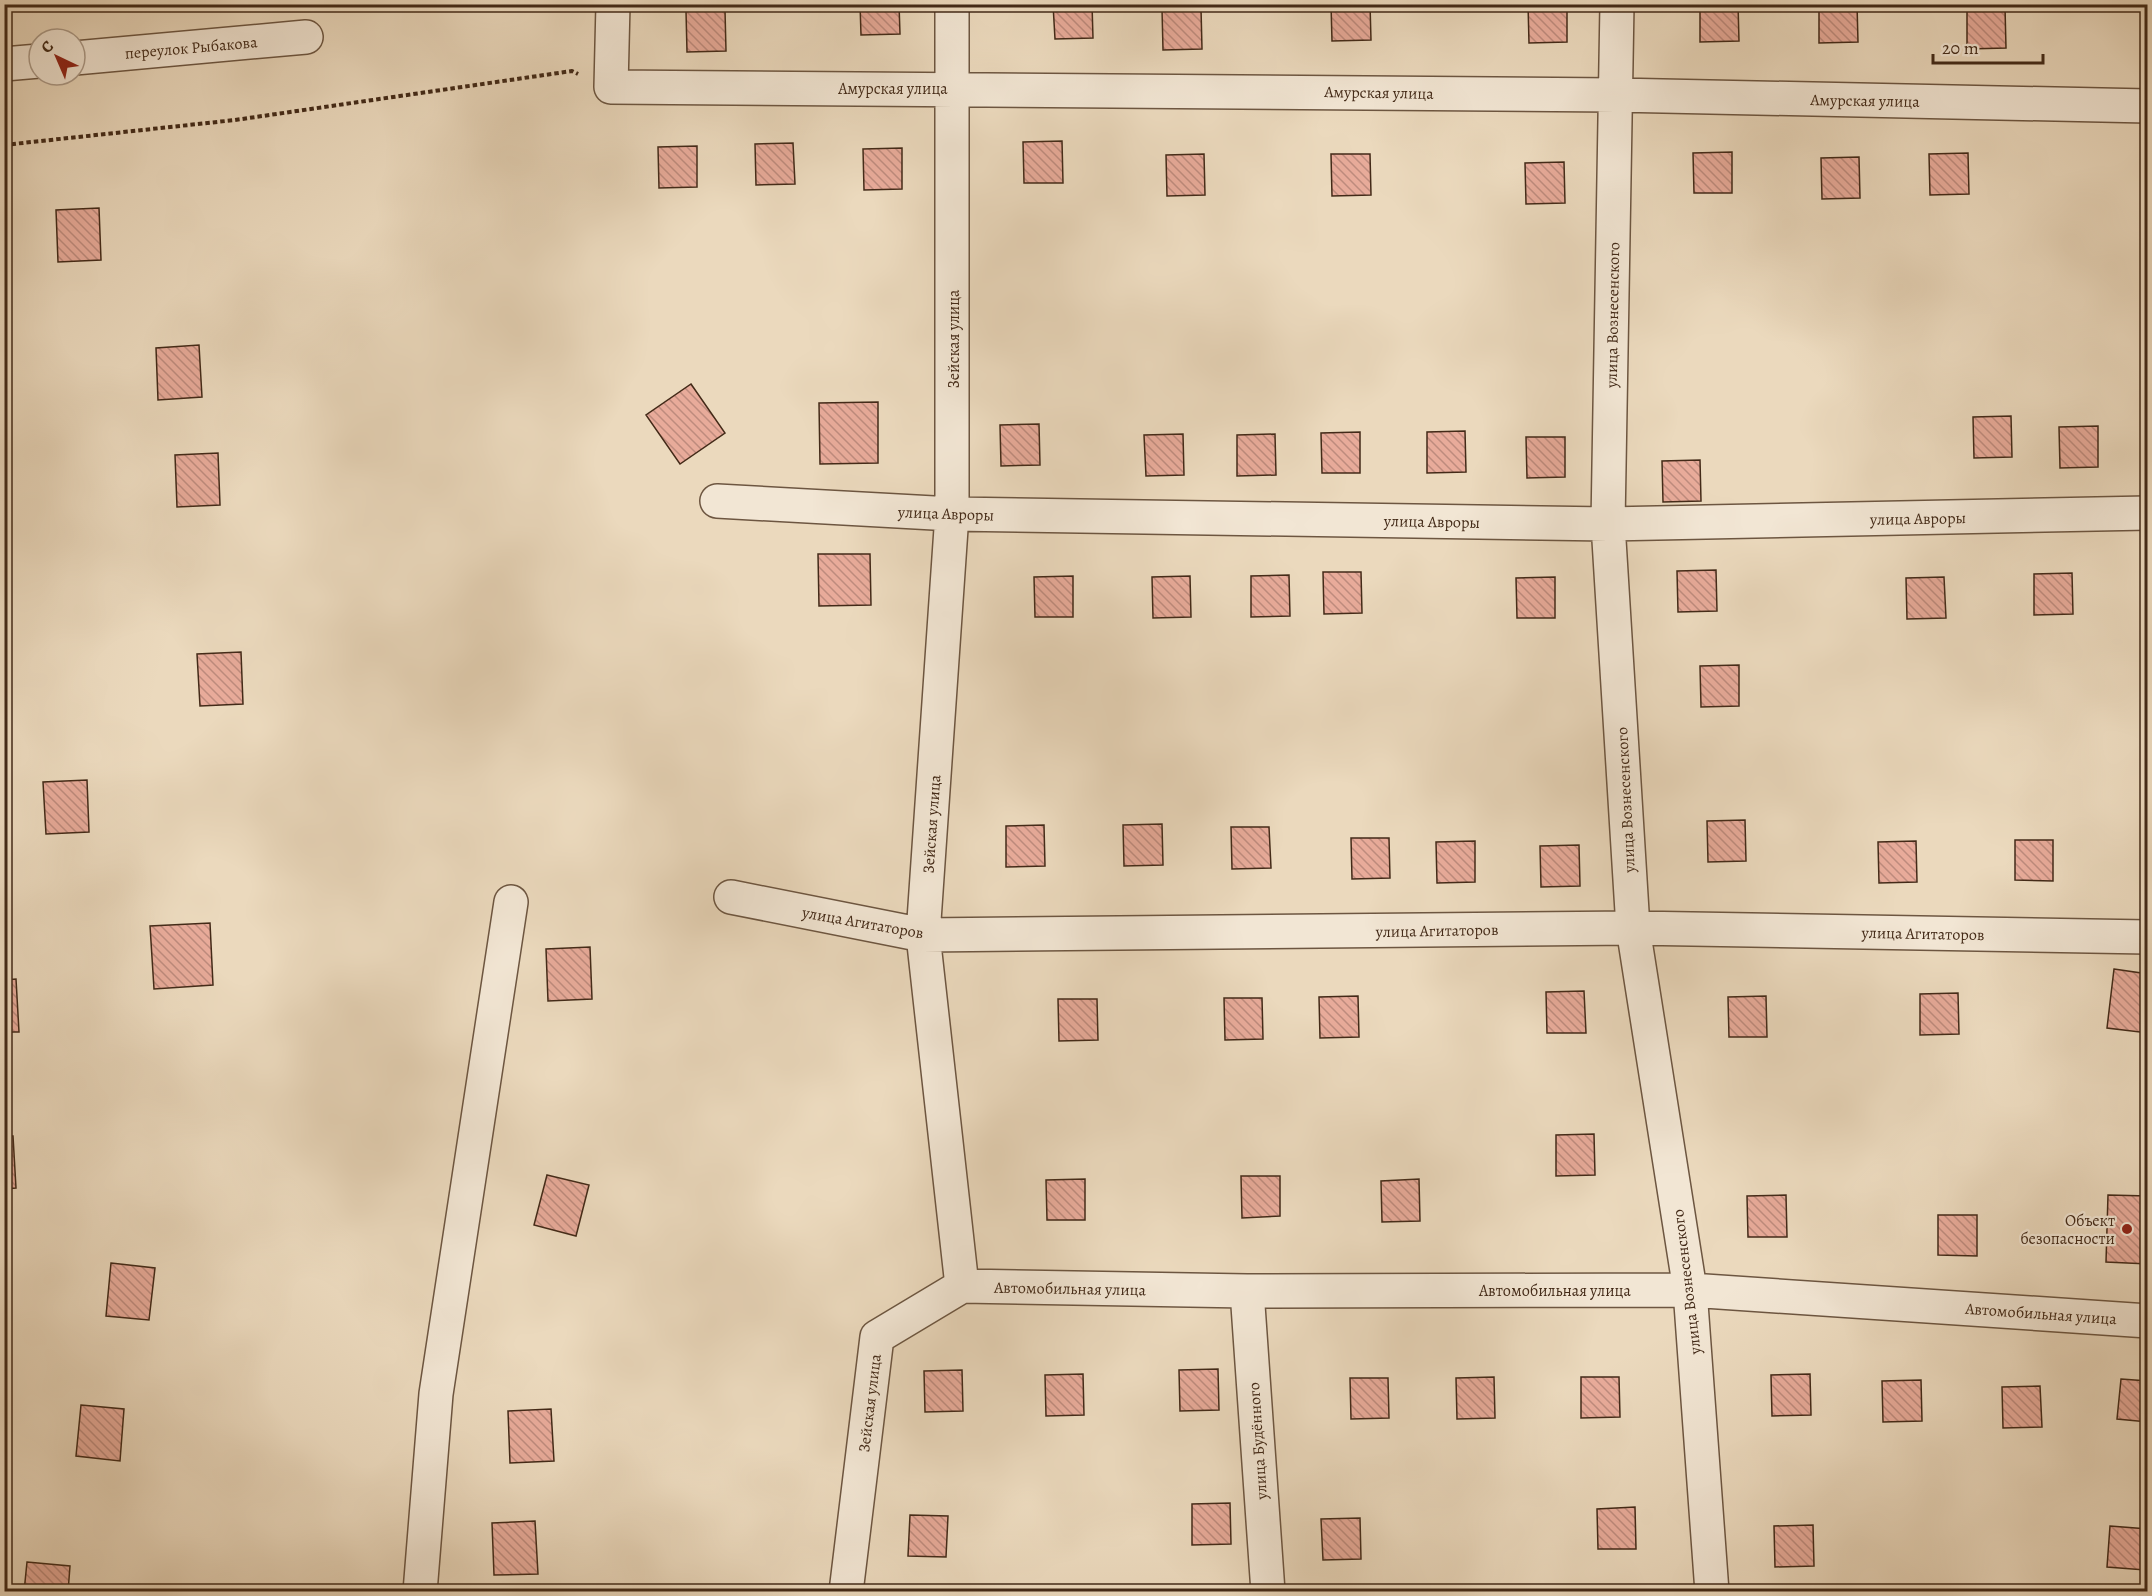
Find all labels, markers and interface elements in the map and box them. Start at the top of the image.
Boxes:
north arrow [27,27,87,87]
scale bar [1933,27,2042,65]
street label: переулок Рыбакова [124,31,259,65]
text: С [36,35,59,58]
text: 20 m [1942,36,1979,60]
street label: Амурская улица [837,78,948,100]
street label: Амурская улица [1323,81,1435,105]
street label: Амурская улица [1809,89,1921,113]
street label: улица Вознесенского [1601,242,1625,389]
street label: Зейская улица [943,289,965,389]
street label: улица Авроры [896,501,994,527]
street label: улица Авроры [1869,507,1966,531]
street label: улица Авроры [1383,510,1480,534]
street label: улица Вознесенского [1611,726,1641,874]
street label: Зейская улица [918,773,946,874]
street label: улица Агитаторов [799,901,925,944]
street label: улица Агитаторов [1374,919,1499,943]
street label: улица Агитаторов [1860,922,1985,946]
street label: улица Вознесенского [1667,1208,1707,1357]
place label: Объект безопасности [2020,1210,2115,1250]
marker: Объект безопасности [2120,1222,2134,1236]
street label: Автомобильная улица [993,1277,1147,1301]
street label: Автомобильная улица [1478,1280,1632,1302]
street label: Автомобильная улица [1963,1298,2118,1330]
street label: Зейская улица [853,1352,887,1454]
street label: улица Будённого [1243,1382,1273,1501]

